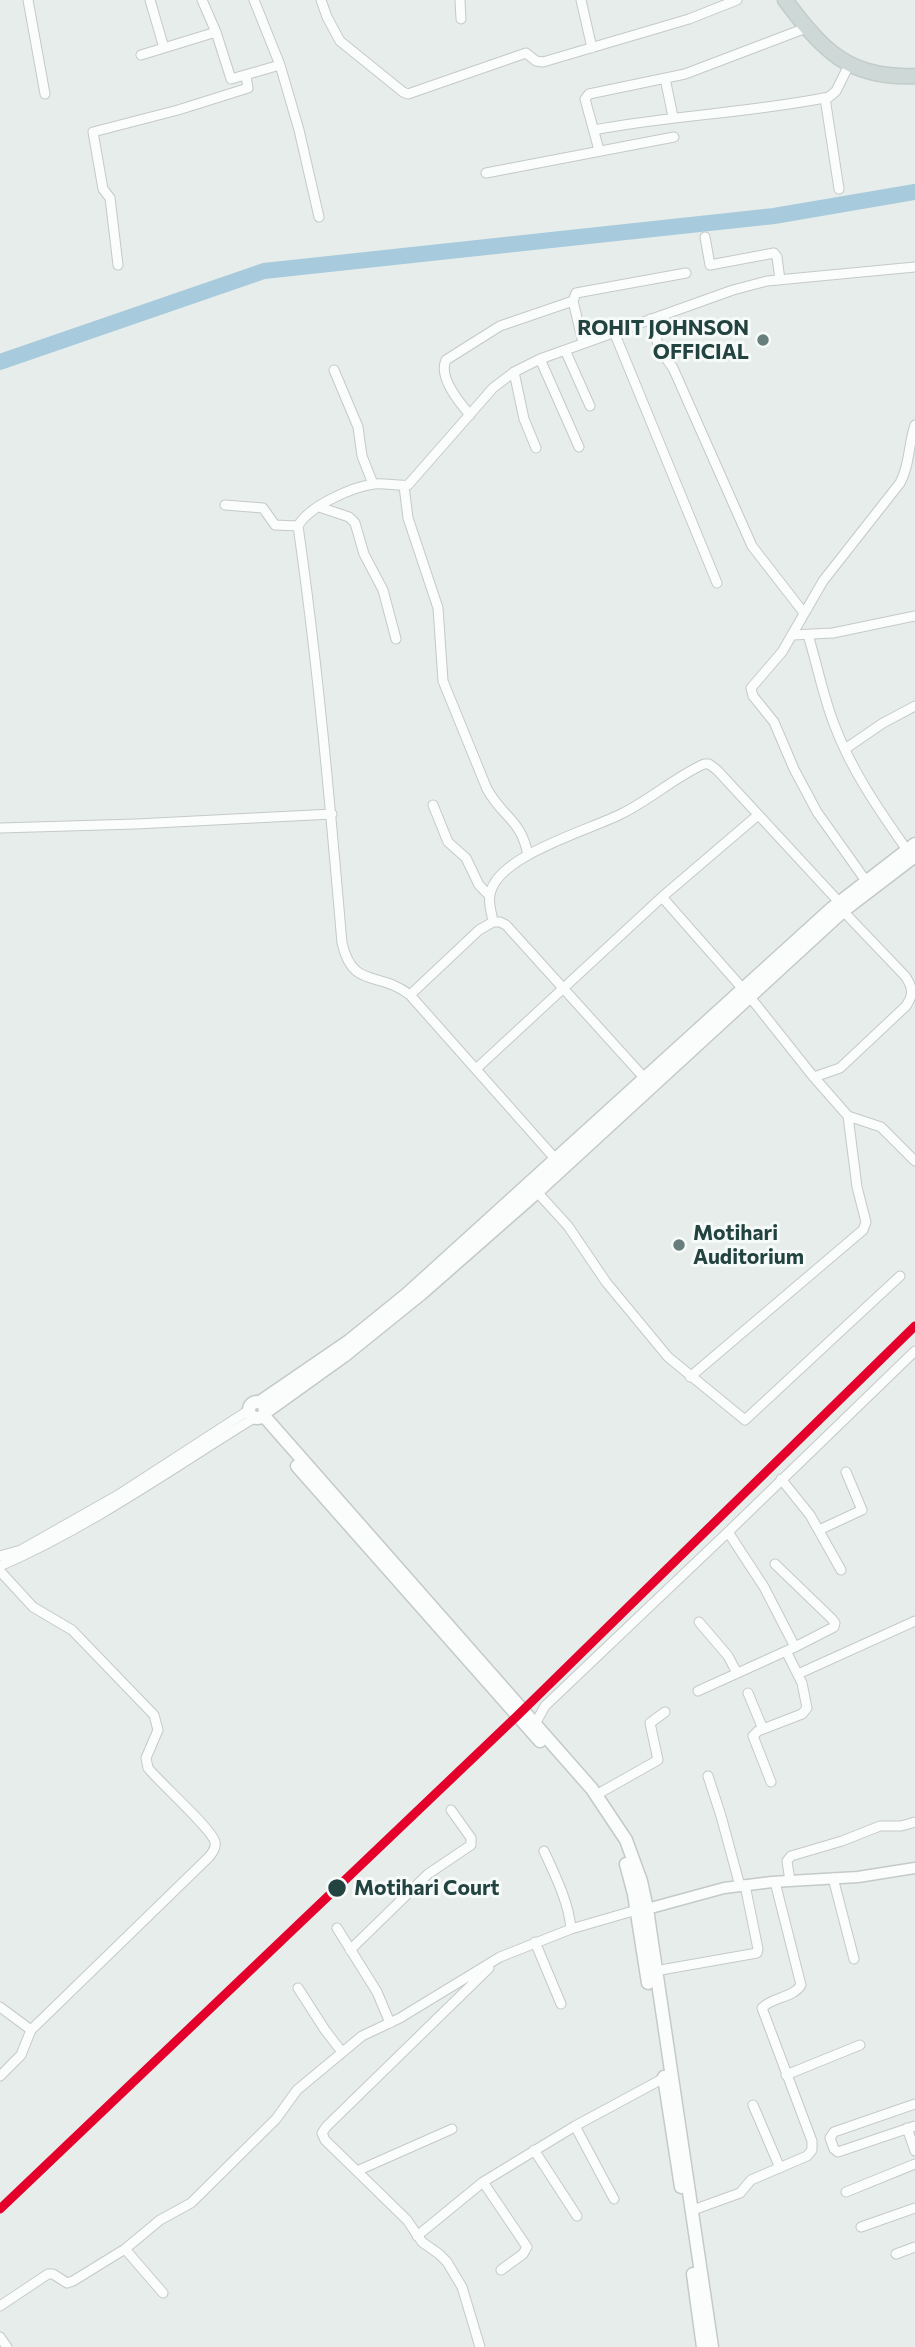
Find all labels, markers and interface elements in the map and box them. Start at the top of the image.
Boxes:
place label: ROHIT JOHNSON OFFICIAL [577,315,749,365]
marker: ROHIT JOHNSON OFFICIAL [755,332,771,348]
place label: Motihari Auditorium [693,1220,804,1270]
marker: Motihari Auditorium [671,1237,687,1253]
place label: Motihari Court [354,1875,499,1901]
marker: Motihari Court [326,1877,348,1899]

